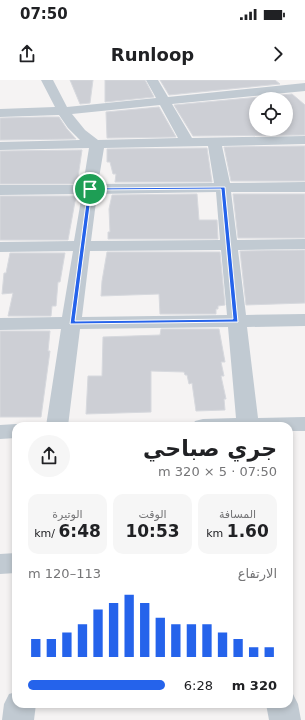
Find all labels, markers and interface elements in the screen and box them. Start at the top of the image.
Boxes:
text: 07:50 [20,5,68,23]
icon: share [16,43,38,65]
icon: forward [267,43,289,65]
text: Runloop [111,44,194,65]
map controls [249,92,293,136]
button: locate [249,92,293,136]
pin [73,172,107,206]
icon: arrive [79,178,101,200]
button: share [28,435,70,477]
text: جري صباحي [143,436,277,461]
text: 07:50 · 5 × 320 m [158,464,277,479]
text: الوتيرة [52,508,83,521]
text: الوقت [138,508,167,521]
text: المسافة [219,508,256,521]
text: 6:48 [59,521,101,541]
text: 10:53 [125,521,180,541]
text: 1.60 [227,521,269,541]
text: /km [34,527,59,540]
text: km [206,527,227,540]
text: 113–120 m [28,566,101,581]
text: الارتفاع [238,566,277,581]
text: 6:28 [184,678,213,693]
text: 320 m [232,678,277,693]

